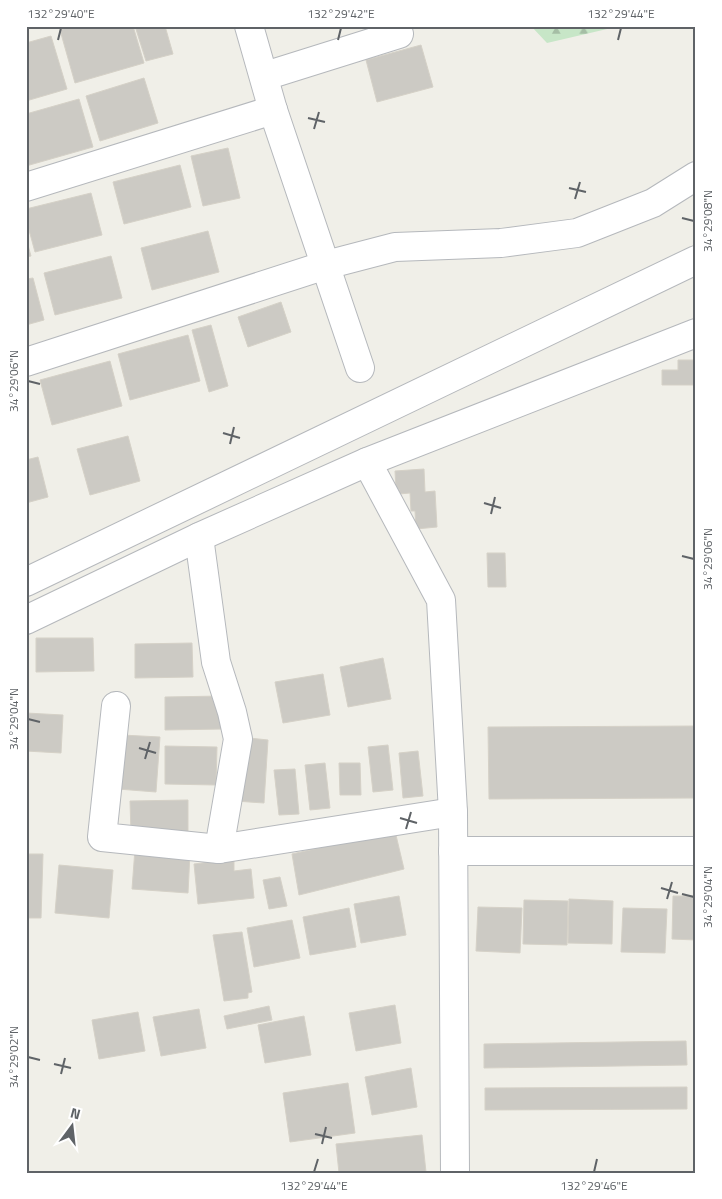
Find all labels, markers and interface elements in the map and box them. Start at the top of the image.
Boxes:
text: 132°29'40"E [27,4,95,23]
text: 132°29'42"E [307,4,375,23]
text: 132°29'44"E [587,4,655,23]
text: 34°29'08"N [698,190,717,252]
text: 34°29'06"N [4,350,23,412]
text: 34°29'06"N [698,528,717,590]
text: 34°29'04"N [4,688,23,750]
text: 34°29'04"N [698,866,717,928]
text: 34°29'02"N [4,1026,23,1088]
north arrow [48,1102,98,1152]
text: N [68,1102,83,1124]
text: 132°29'44"E [280,1176,348,1195]
text: 132°29'46"E [560,1176,628,1195]

